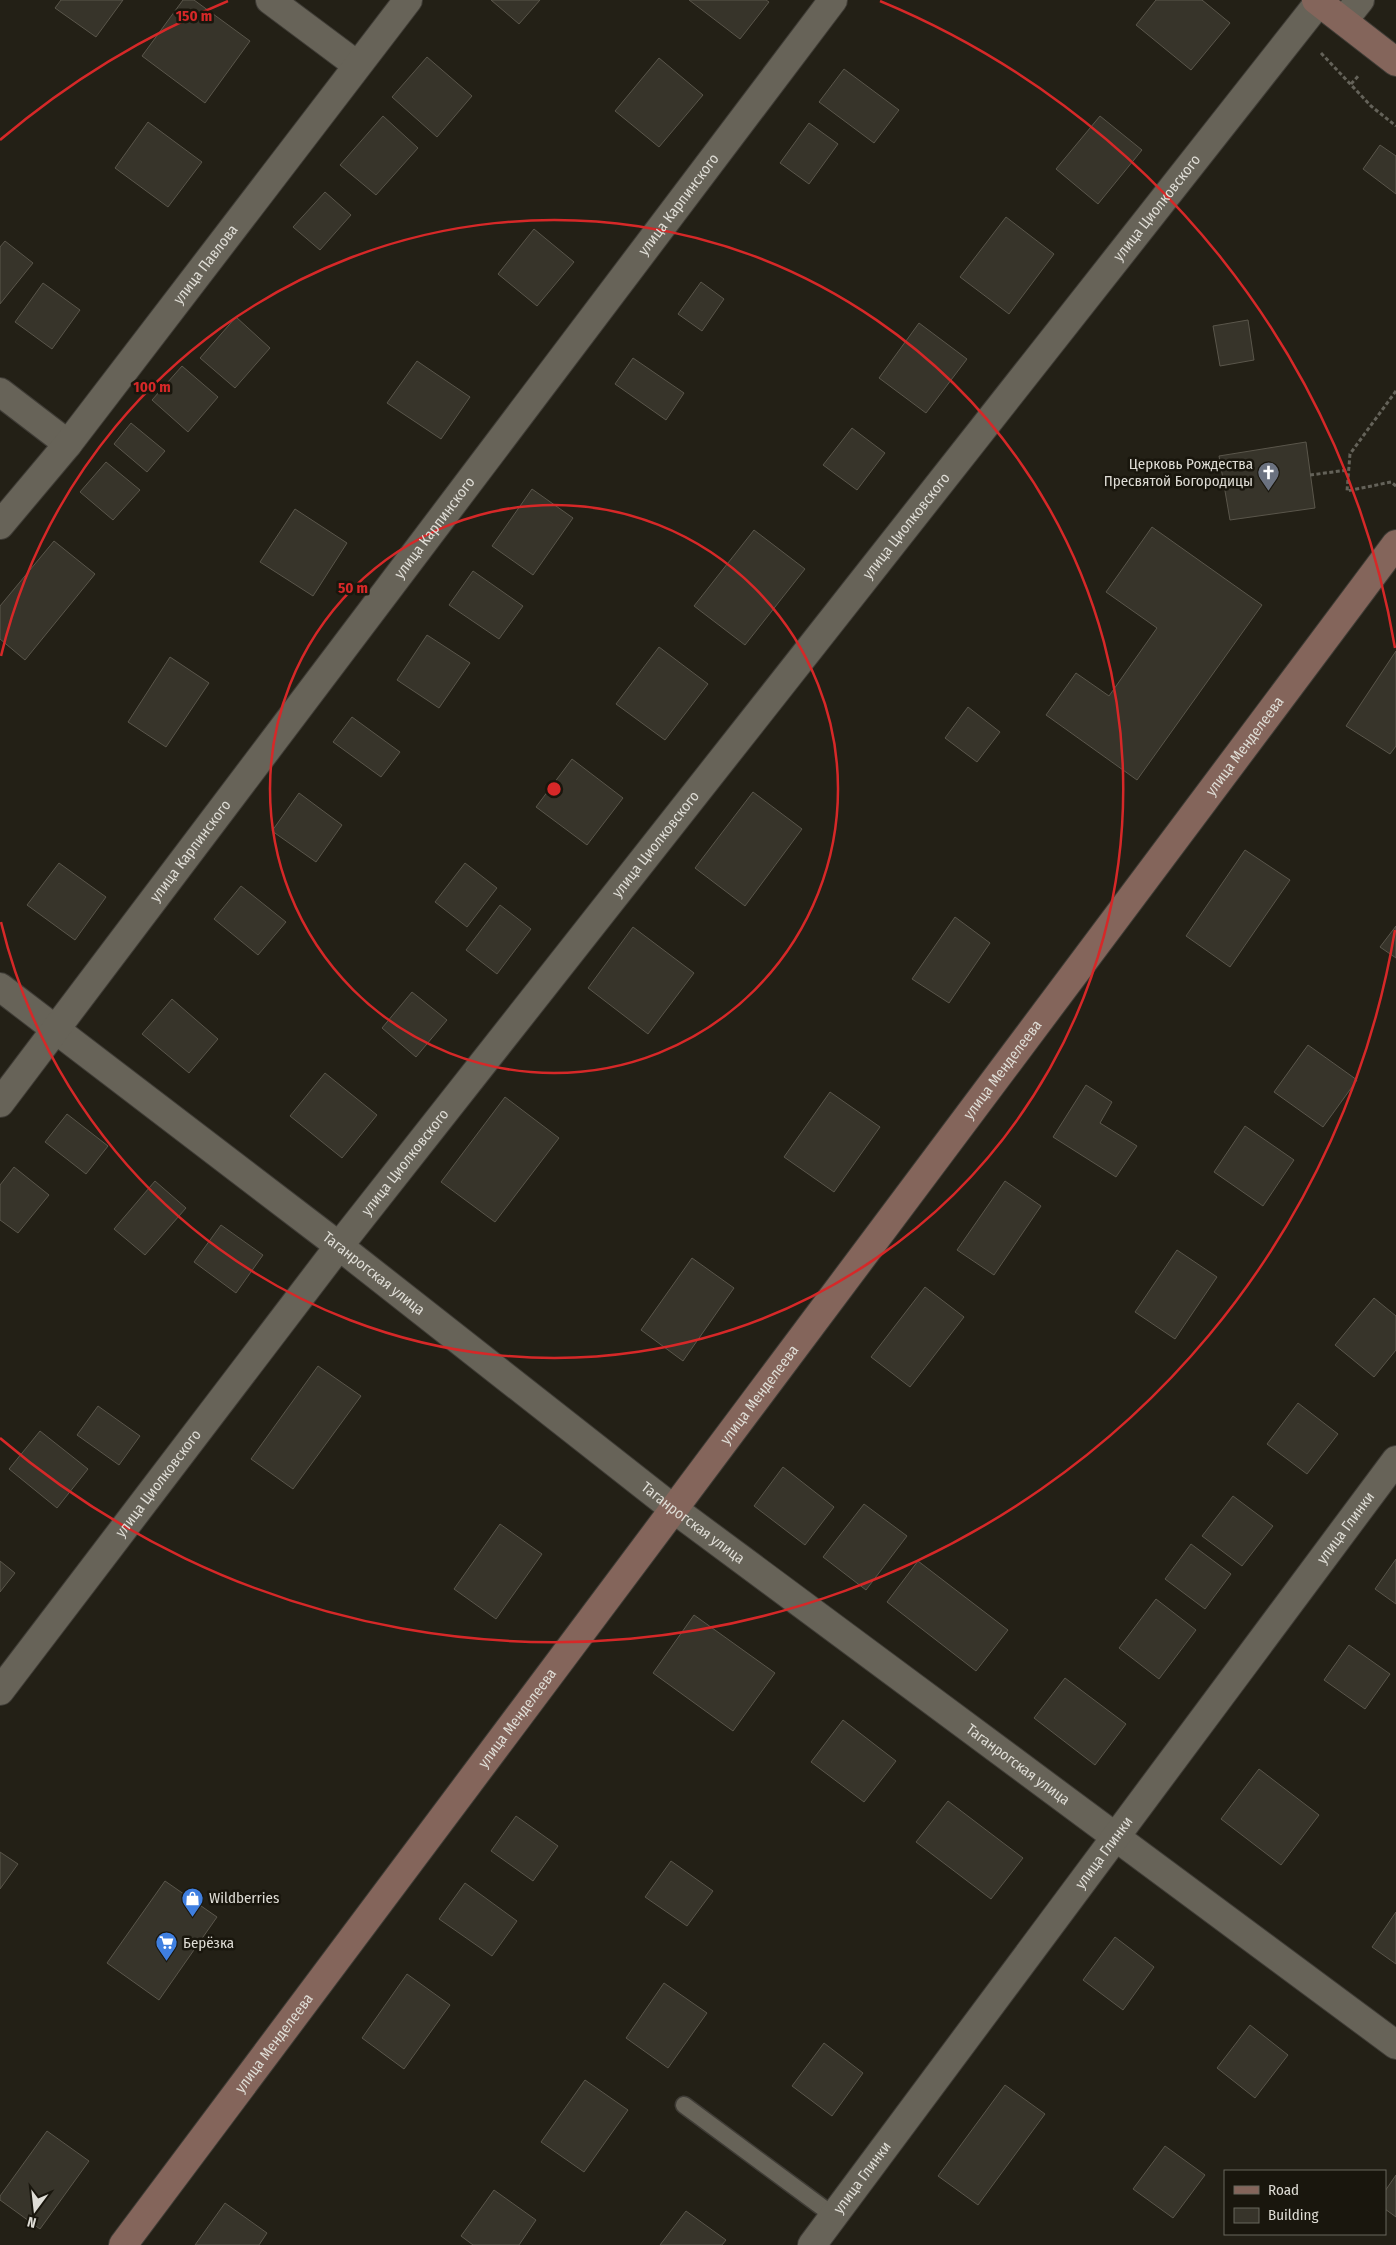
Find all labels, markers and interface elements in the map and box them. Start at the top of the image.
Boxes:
text: 150 m [176,7,212,25]
street label: улица Карпинского [634,150,723,259]
street label: улица Циолковского [1109,151,1204,265]
street label: улица Павлова [169,221,242,308]
text: 100 m [133,378,171,396]
place label: Церковь Рождества Пресвятой Богородицы [1104,455,1253,490]
church icon: Церковь Рождества Пресвятой Богородицы [1257,461,1281,492]
street label: улица Циолковского [859,469,954,583]
street label: улица Карпинского [390,473,479,582]
text: 50 m [338,579,368,597]
street label: улица Менделеева [1202,693,1288,799]
centre of rings [545,780,563,798]
street label: улица Циолковского [608,787,703,901]
street label: улица Карпинского [146,796,235,905]
street label: улица Менделеева [960,1017,1046,1123]
street label: улица Циолковского [357,1105,452,1219]
street label: Таганрогская улица [319,1228,428,1319]
street label: улица Менделеева [716,1342,802,1448]
street label: улица Циолковского [111,1426,205,1541]
street label: Таганрогская улица [638,1478,748,1568]
street label: улица Глинки [1313,1488,1378,1567]
street label: улица Менделеева [474,1665,560,1771]
street label: Таганрогская улица [963,1720,1073,1809]
street label: улица Глинки [1071,1813,1137,1892]
shop icon: Wildberries [181,1886,205,1917]
place label: Wildberries [209,1889,279,1907]
supermarket icon: Берёзка [155,1931,179,1962]
place label: Берёзка [183,1934,234,1952]
street label: улица Менделеева [231,1990,317,2096]
street label: улица Глинки [829,2138,895,2217]
legend [1224,2170,1386,2235]
text: Road [1268,2181,1299,2199]
north arrow [10,2185,60,2235]
text: Building [1268,2206,1319,2224]
text: N [26,2213,38,2231]

